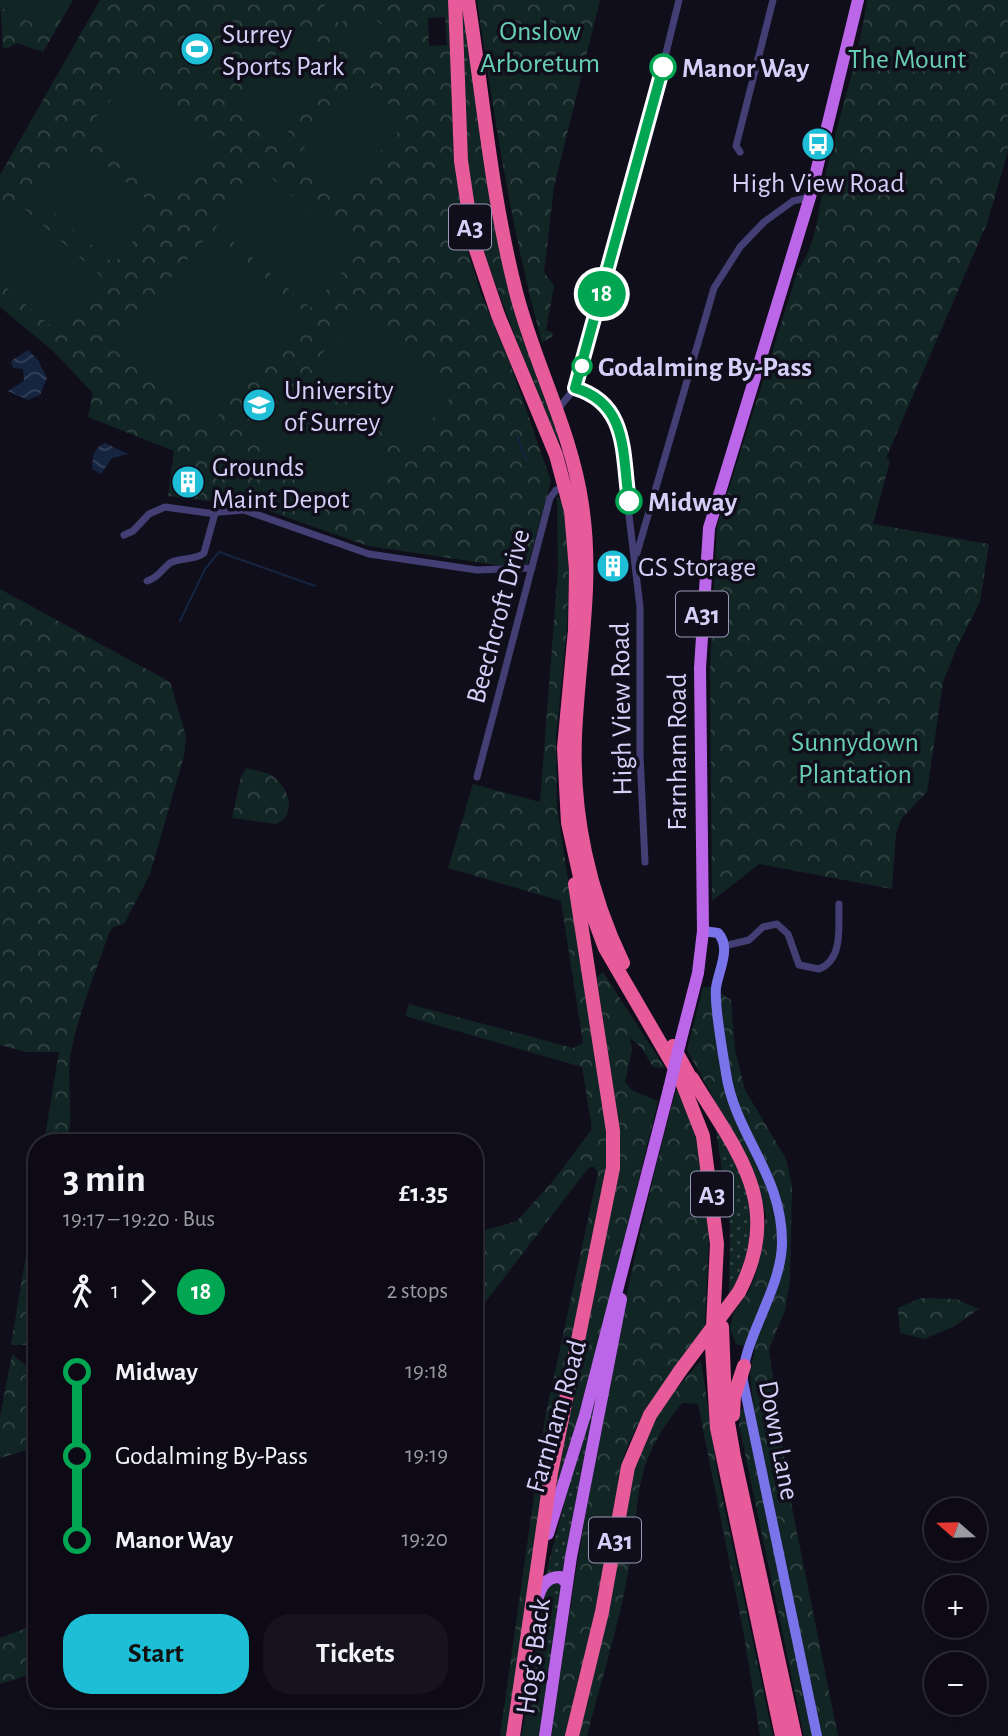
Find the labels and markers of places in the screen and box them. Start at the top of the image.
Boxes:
place label: Surrey Sports Park [222,21,344,81]
sports icon: Surrey Sports Park [178,30,216,68]
marker: Manor Way [650,54,676,80]
place label: Manor Way [682,55,810,83]
bus stop icon: High View Road [799,125,837,163]
place label: High View Road [731,170,905,198]
place label: Godalming By-Pass [598,354,812,382]
marker: Godalming By-Pass [572,356,592,376]
place label: University of Surrey [284,377,394,437]
school or university icon: University of Surrey [240,386,278,424]
place label: Grounds Maint Depot [212,454,350,514]
building icon: Grounds Maint Depot [169,463,207,501]
marker: Midway [616,488,642,514]
place label: Midway [648,489,738,517]
building icon: GS Storage [594,547,632,585]
place label: GS Storage [638,554,756,582]

